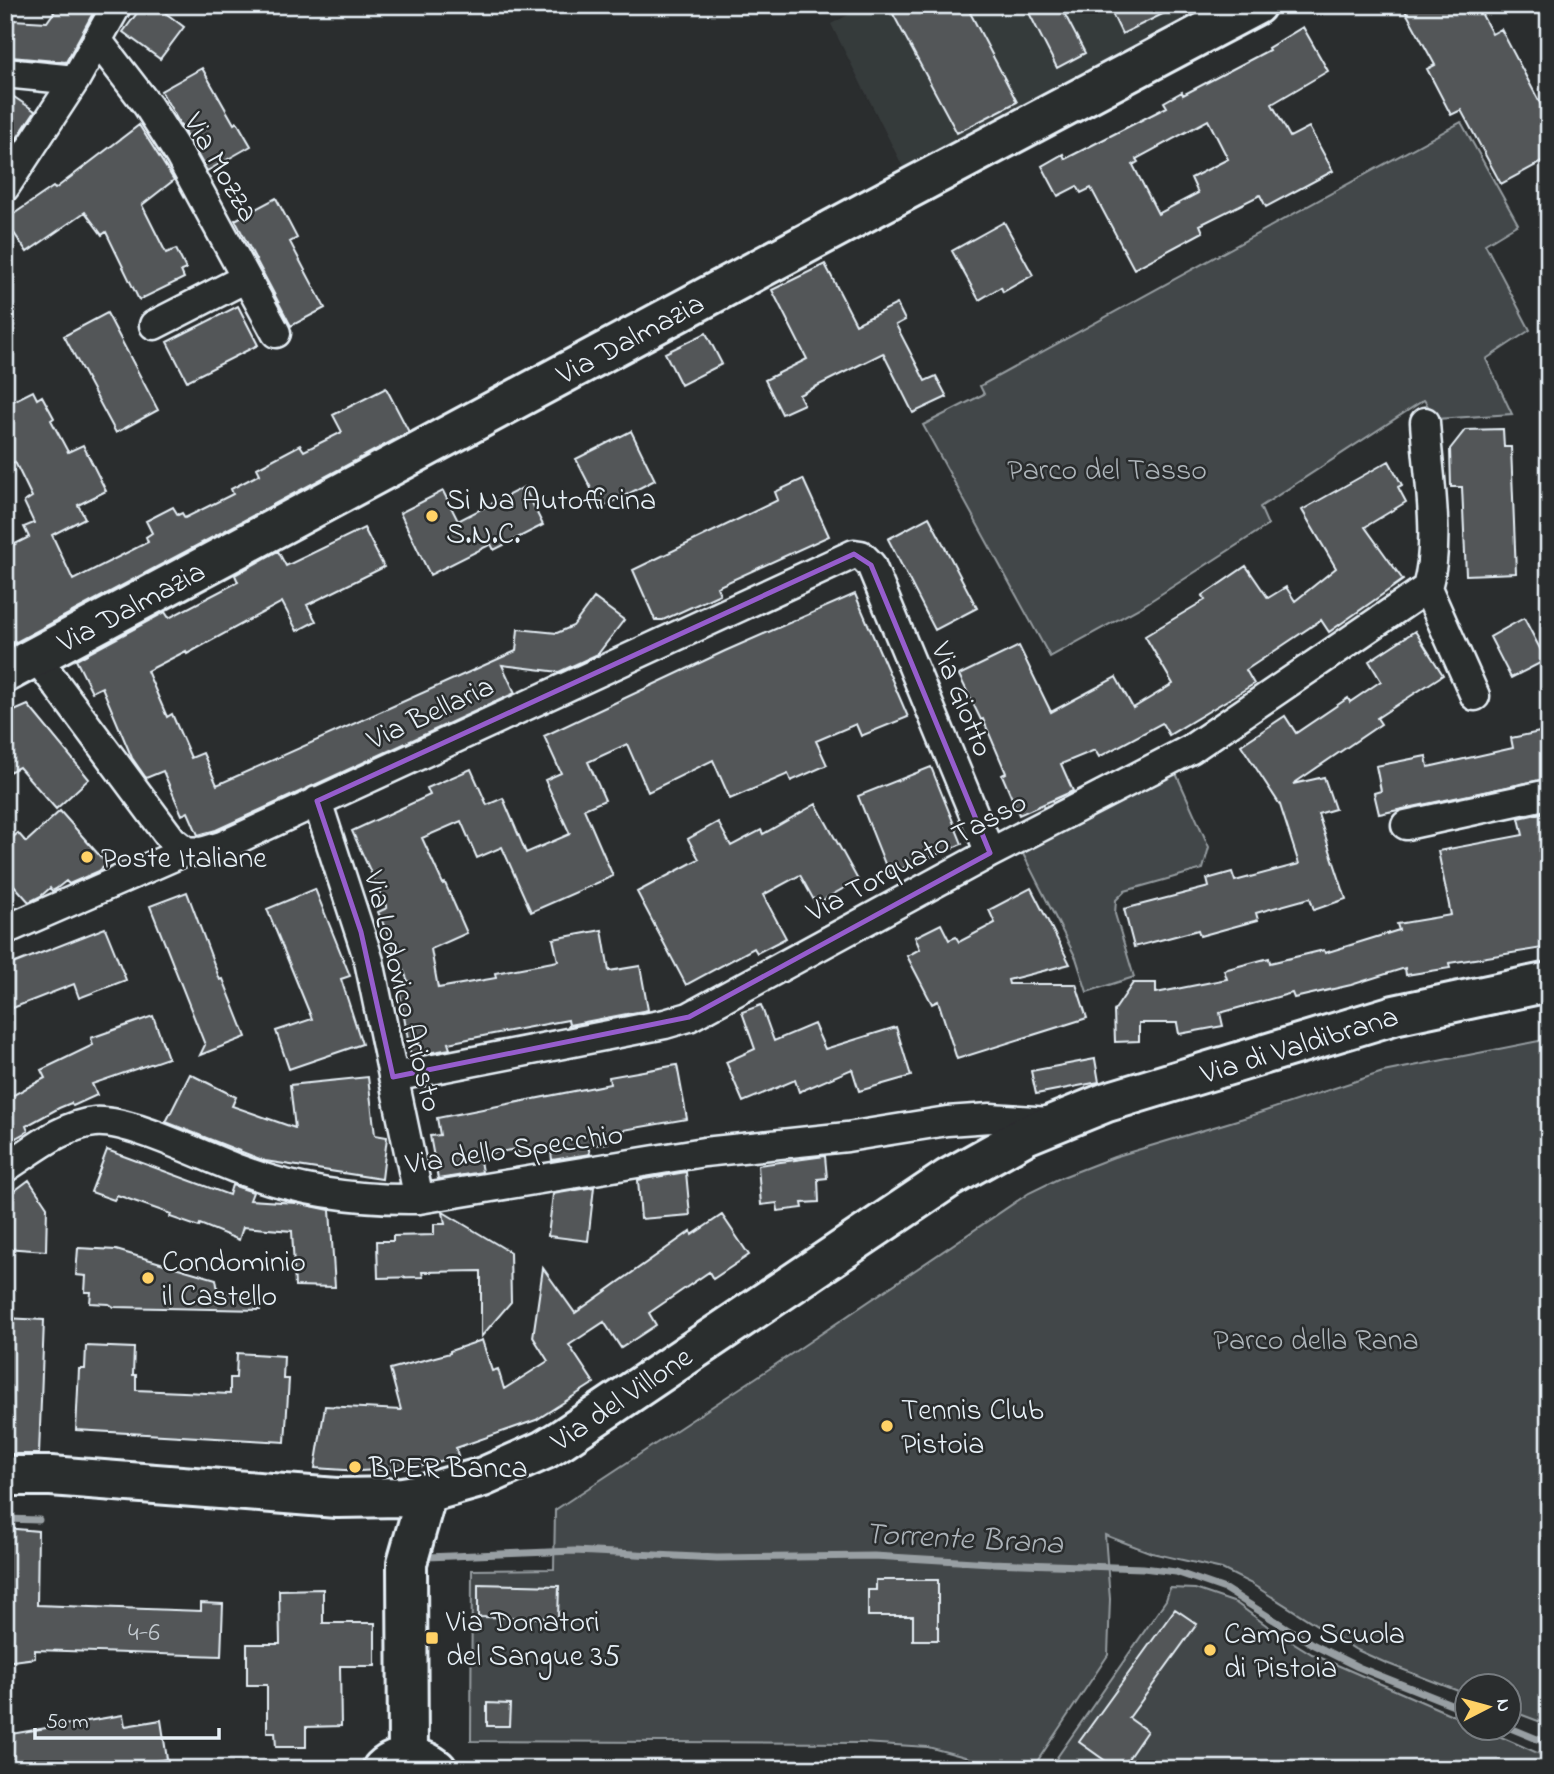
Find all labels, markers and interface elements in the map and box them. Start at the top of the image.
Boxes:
street label: Via Mozza [170,105,268,231]
street label: Via Dalmazia [549,283,713,398]
park label: Parco del Tasso [1007,450,1207,494]
place label: Si Na Autofficina S.N.C. [446,480,656,558]
marker: Si Na Autofficina S.N.C. [424,508,440,524]
street label: Via Dalmazia [50,551,214,666]
street label: Via Giotto [917,635,1003,764]
street label: Via Bellaria [360,666,502,764]
street label: Via Torquato Tasso [798,782,1035,936]
place label: Poste Italiane [101,838,267,882]
marker: Poste Italiane [79,849,95,865]
street label: Via Lodovico Ariosto [350,866,452,1117]
street label: Via di Valdibrana [1195,996,1404,1098]
street label: Via dello Specchio [402,1114,626,1188]
place label: Condominio il Castello [162,1242,306,1320]
marker: Condominio il Castello [140,1270,156,1286]
park label: Parco della Rana [1213,1320,1419,1364]
street label: Via del Villone [542,1337,703,1465]
place label: Tennis Club Pistoia [901,1390,1044,1468]
marker: Tennis Club Pistoia [879,1418,895,1434]
place label: BPER Banca [368,1448,528,1492]
marker: BPER Banca [347,1459,363,1475]
water label: Torrente Brana [863,1512,1065,1569]
place label: Via Donatori del Sangue 35 [445,1602,620,1680]
place label: Campo Scuola di Pistoia [1224,1614,1405,1692]
house number: 4-6 [128,1615,160,1653]
marker: Via Donatori del Sangue 35 [424,1630,440,1646]
marker: Campo Scuola di Pistoia [1202,1642,1218,1658]
north arrow [1452,1672,1522,1742]
scale bar [35,1697,219,1741]
text: N [1488,1698,1517,1713]
text: 50 m [46,1708,89,1738]

